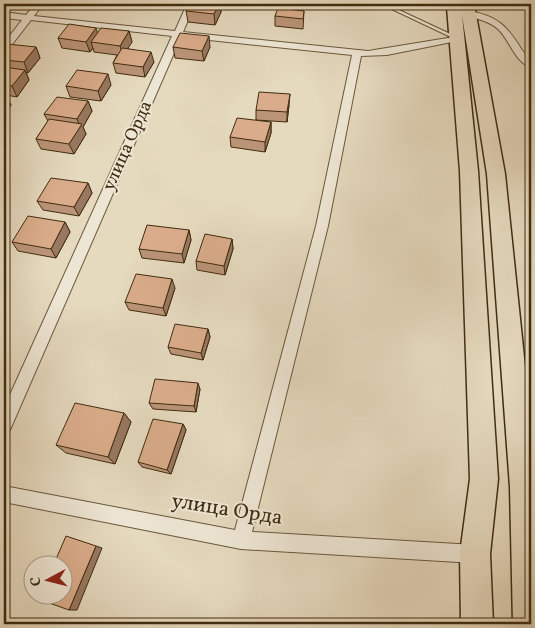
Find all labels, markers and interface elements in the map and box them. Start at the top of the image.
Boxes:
street label: улица Орда [97,97,159,195]
street label: улица Орда [169,487,285,533]
north arrow [22,556,72,606]
text: С [27,576,47,587]

